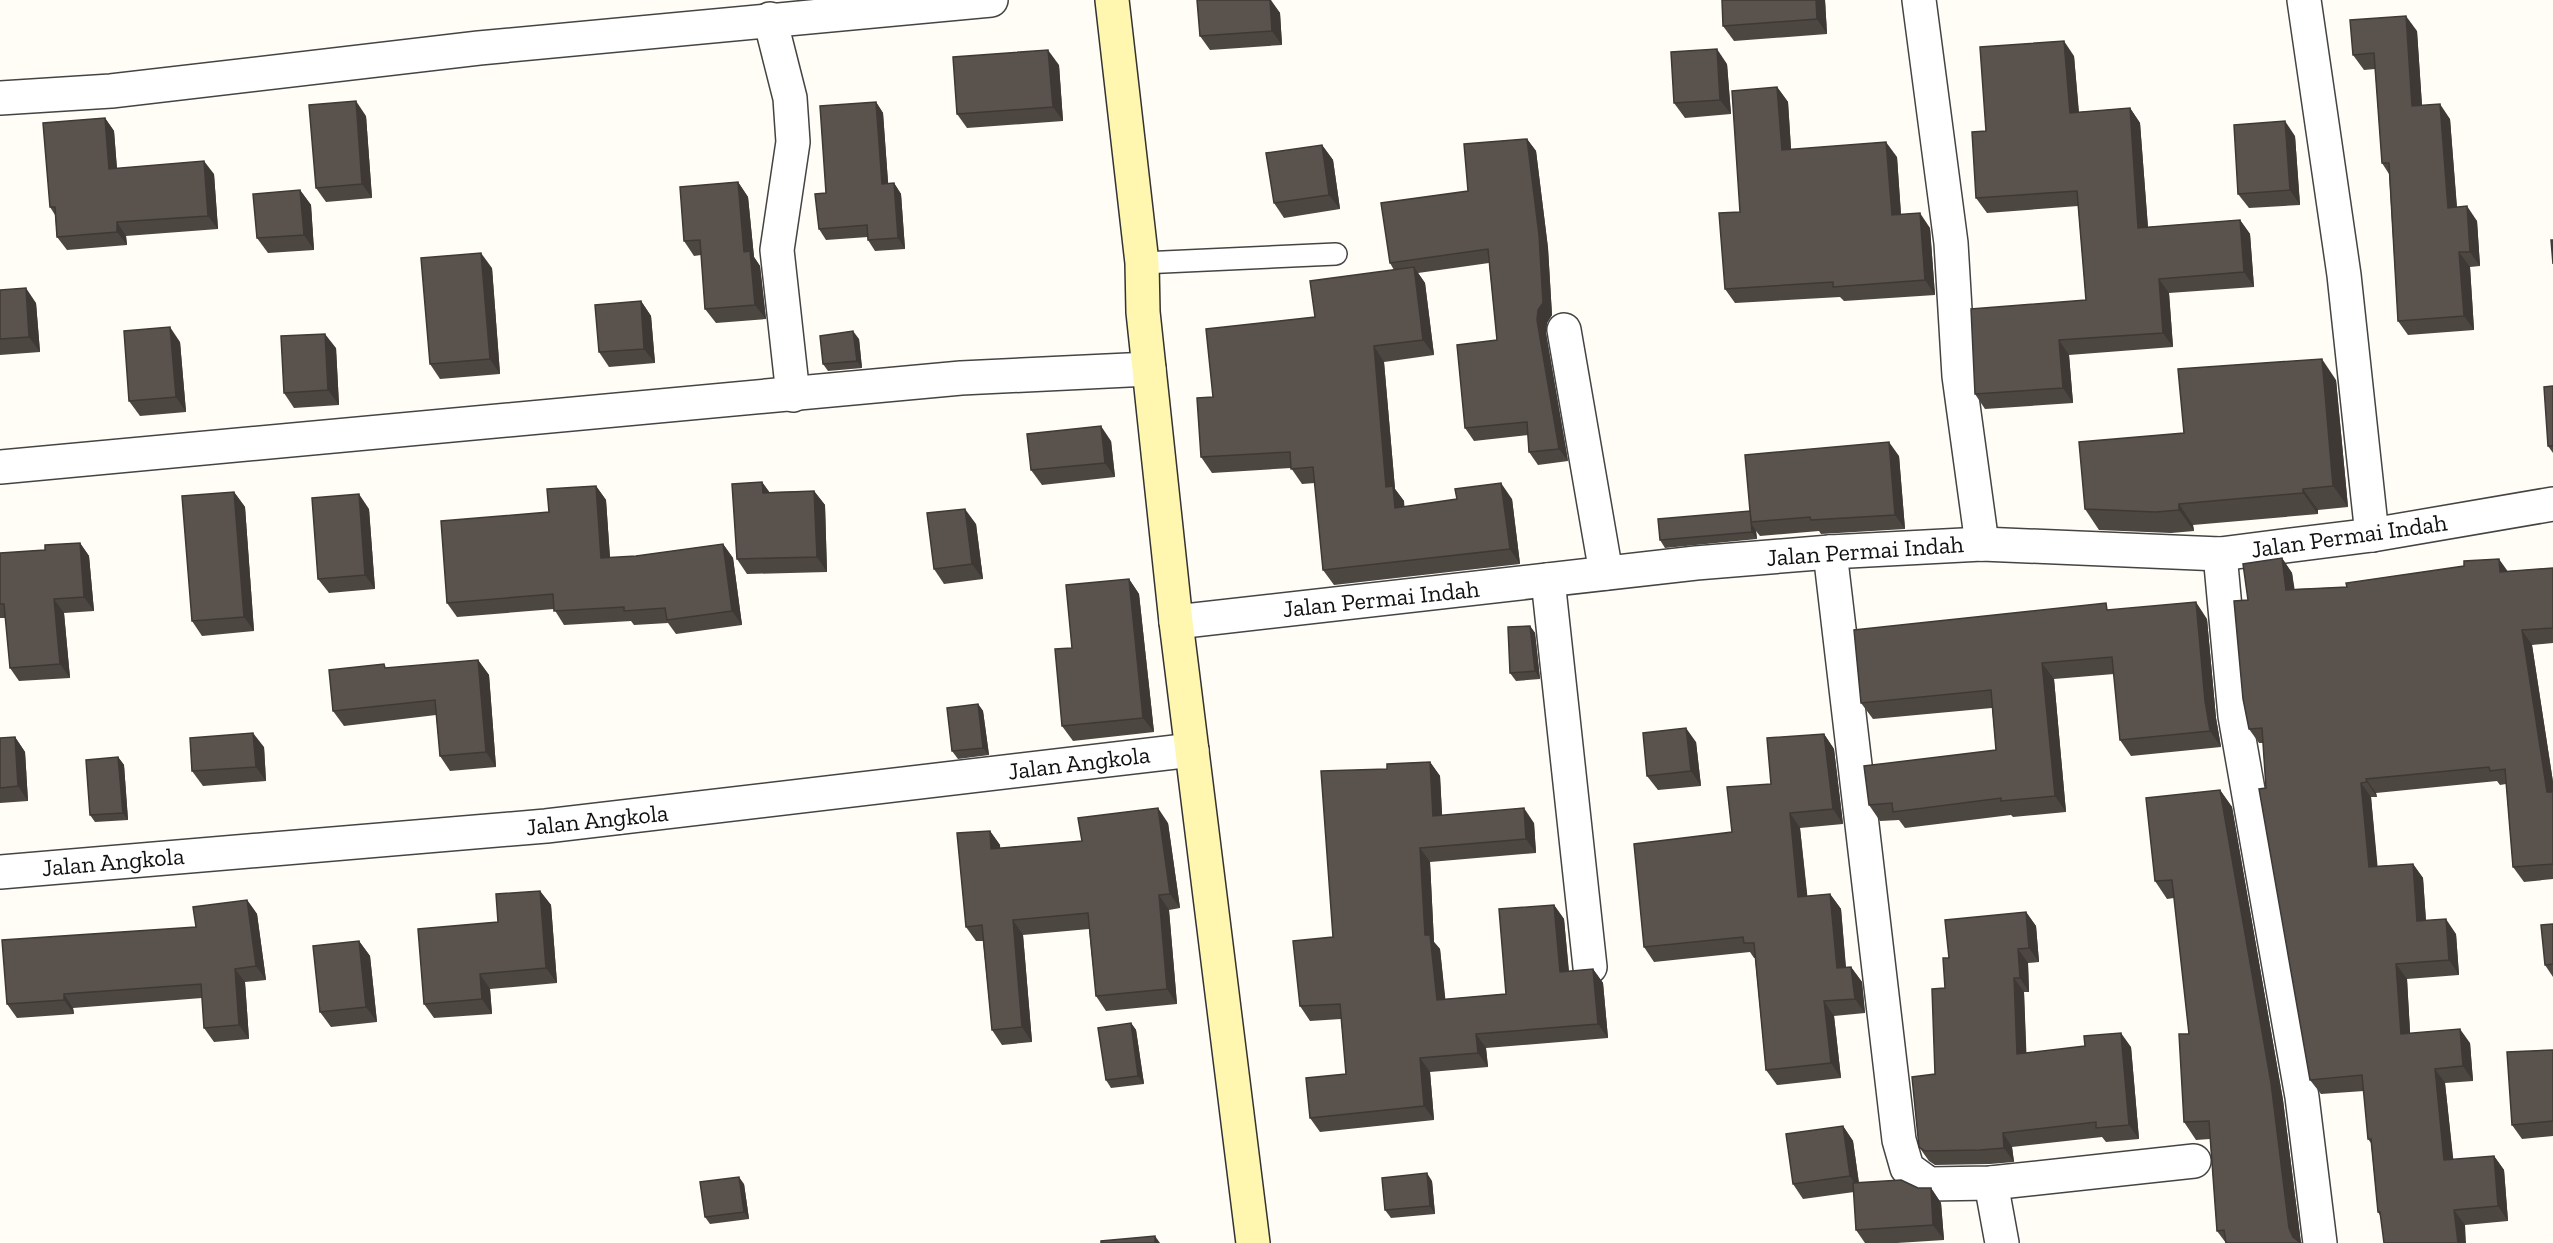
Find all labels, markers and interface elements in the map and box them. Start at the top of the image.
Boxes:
street label: Jalan Permai Indah [2249,507,2449,564]
street label: Jalan Permai Indah [1765,529,1965,572]
street label: Jalan Permai Indah [1281,574,1481,623]
street label: Jalan Angkola [1006,739,1152,786]
street label: Jalan Angkola [524,798,670,841]
street label: Jalan Angkola [40,841,186,882]

